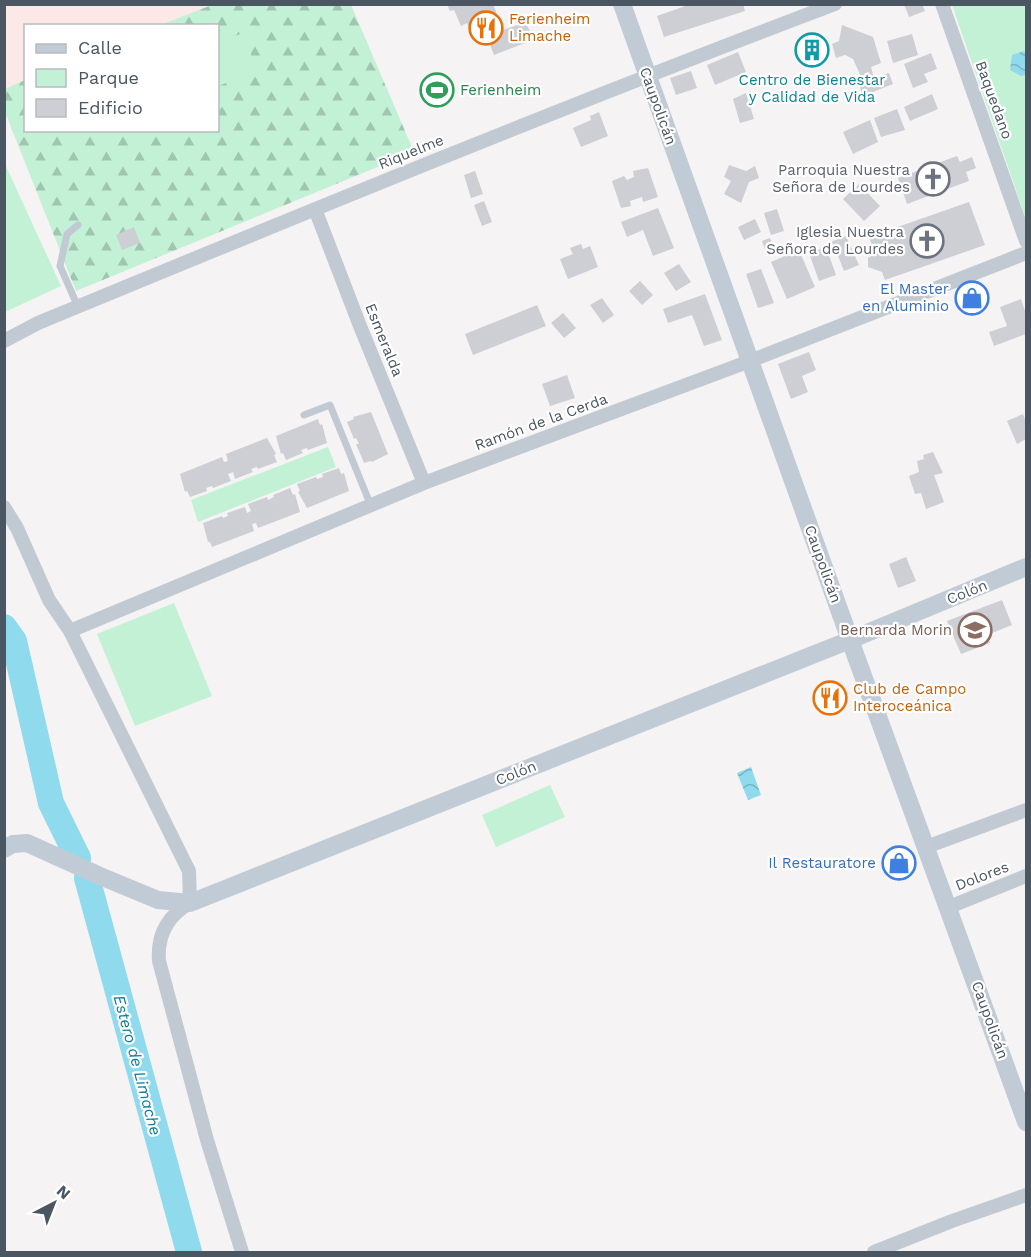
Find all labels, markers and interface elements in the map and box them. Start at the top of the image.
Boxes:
restaurant icon: Ferienheim Limache [468,10,504,46]
place label: Ferienheim Limache [509,10,590,45]
legend [24,24,219,132]
building icon: Centro de Bienestar y Calidad de Vida [794,32,830,68]
text: Calle [78,37,122,58]
street label: Baquedano [972,58,1016,142]
street label: Caupolicán [636,65,680,147]
text: Parque [78,67,139,88]
place label: Centro de Bienestar y Calidad de Vida [739,71,885,106]
sports icon: Ferienheim [419,72,455,108]
place label: Ferienheim [460,81,541,99]
text: Edificio [78,97,143,118]
street label: Riquelme [376,131,446,173]
place label: Parroquia Nuestra Señora de Lourdes [772,161,910,196]
church icon: Parroquia Nuestra Señora de Lourdes [915,161,951,197]
place label: Iglesia Nuestra Señora de Lourdes [766,223,905,258]
church icon: Iglesia Nuestra Señora de Lourdes [909,223,945,259]
place label: El Master en Aluminio [862,280,949,315]
shop icon: El Master en Aluminio [954,280,990,316]
street label: Esmeralda [361,301,407,380]
street label: Ramón de la Cerda [472,389,610,454]
street label: Caupolicán [801,523,845,605]
street label: Colón [944,576,990,608]
school or university icon: Bernarda Morin [957,612,993,648]
place label: Bernarda Morin [840,621,952,639]
restaurant icon: Club de Campo Interoceánica [812,680,848,716]
place label: Club de Campo Interoceánica [853,680,966,715]
street label: Colón [493,757,539,789]
shop icon: Il Restauratore [881,845,917,881]
place label: Il Restauratore [768,854,876,872]
street label: Dolores [953,858,1011,894]
street label: Caupolicán [968,979,1012,1061]
water label: Estero de Limache [110,993,165,1137]
north arrow [24,1173,84,1233]
text: N [53,1181,74,1203]

